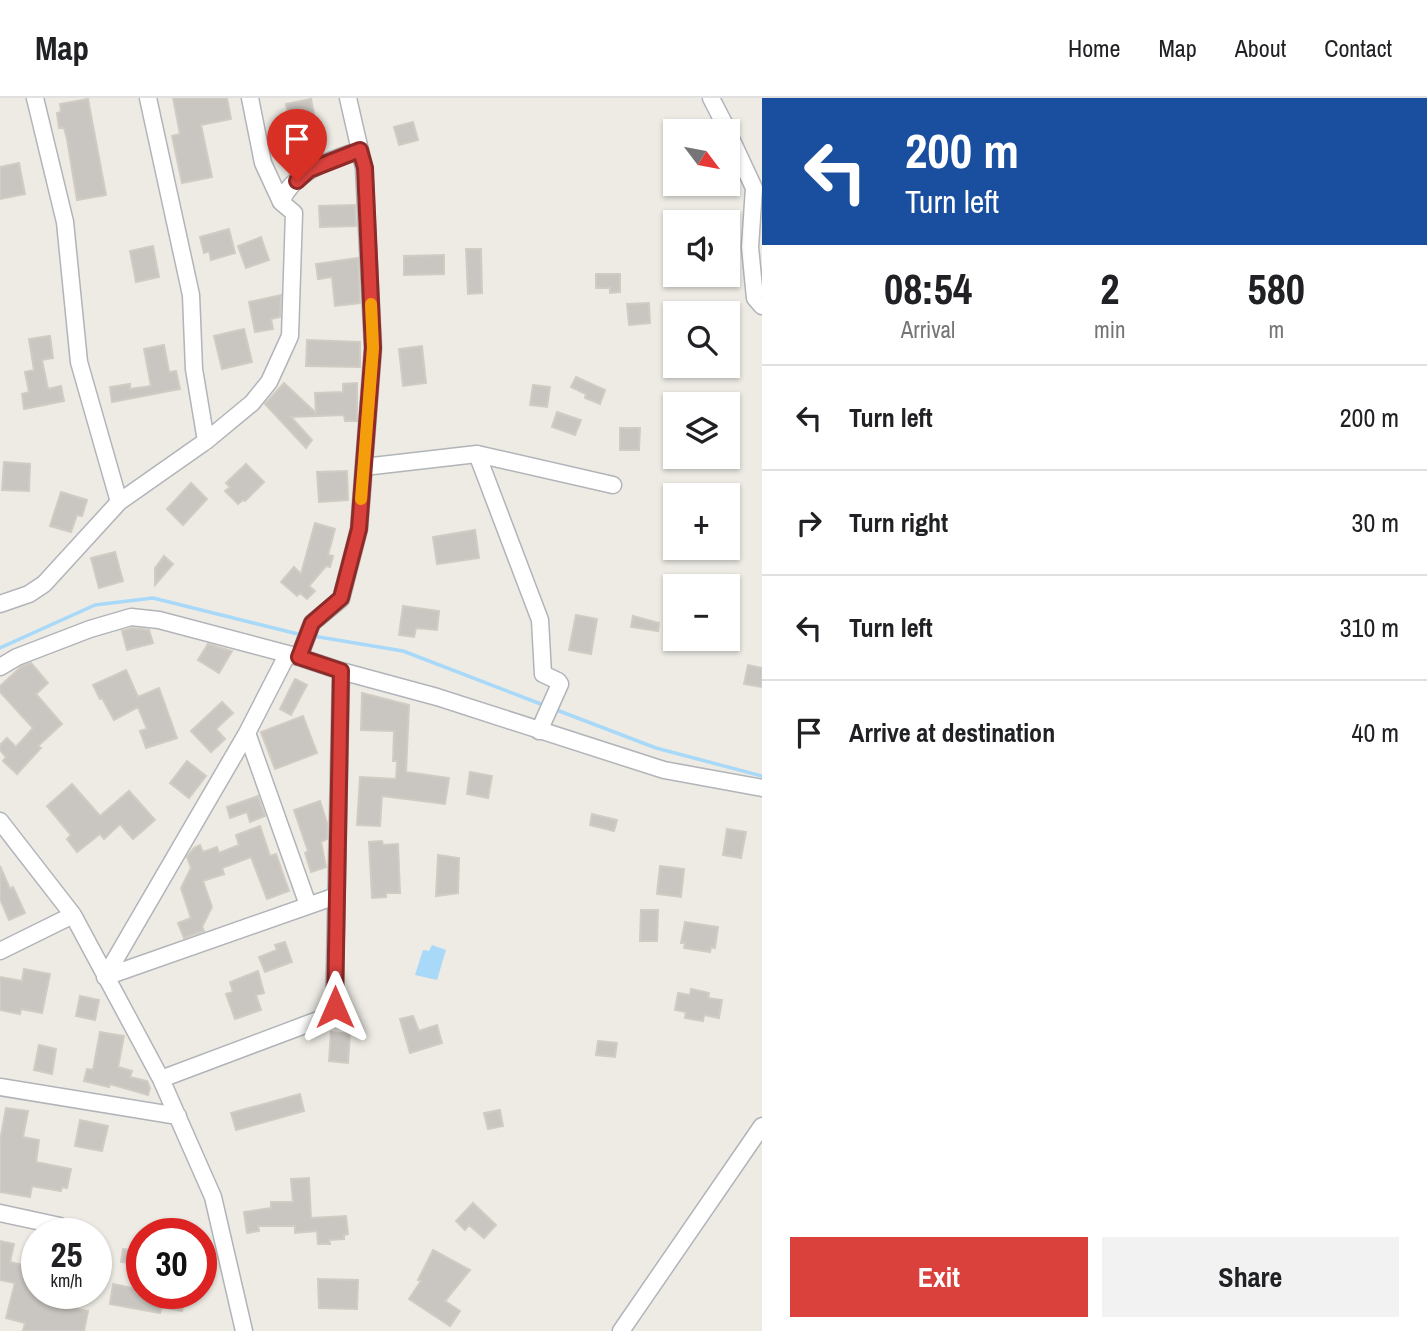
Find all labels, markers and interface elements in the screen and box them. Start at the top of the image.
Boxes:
text: Map [35,26,89,70]
text: Home [1068,32,1120,64]
text: Map [1158,32,1197,64]
text: About [1235,32,1286,64]
text: Contact [1324,32,1392,64]
pin [267,109,327,181]
text: 200 m [905,117,1019,183]
north arrow [663,119,740,196]
map controls [663,119,740,651]
icon: arrive [278,120,316,158]
icon: left [790,126,881,217]
text: Turn left [905,180,999,223]
button: sound [663,210,740,287]
text: 08:54 [884,261,972,317]
text: 2 [1100,261,1119,317]
text: 580 [1248,261,1305,317]
button: search [663,301,740,378]
text: Arrival [901,314,955,345]
text: min [1094,314,1126,345]
text: m [1268,314,1284,345]
button: layers [663,392,740,469]
icon: left [790,399,828,437]
text: Turn left [849,400,933,435]
text: 200 m [1340,400,1399,435]
button: + [663,483,740,560]
icon: right [790,504,828,542]
text: Turn right [849,505,948,540]
text: 30 m [1352,505,1399,540]
button: − [663,574,740,651]
icon: left [790,609,828,647]
text: Turn left [849,610,933,645]
text: 310 m [1340,610,1399,645]
icon: arrive [790,714,828,752]
text: Arrive at destination [849,715,1055,750]
text: 40 m [1352,715,1399,750]
position arrow [298,970,372,1044]
speed limit sign: 30 [126,1218,217,1309]
text: 25 [51,1231,82,1278]
button: Exit [790,1237,1088,1317]
button: Share [1102,1237,1399,1317]
text: km/h [51,1268,83,1293]

